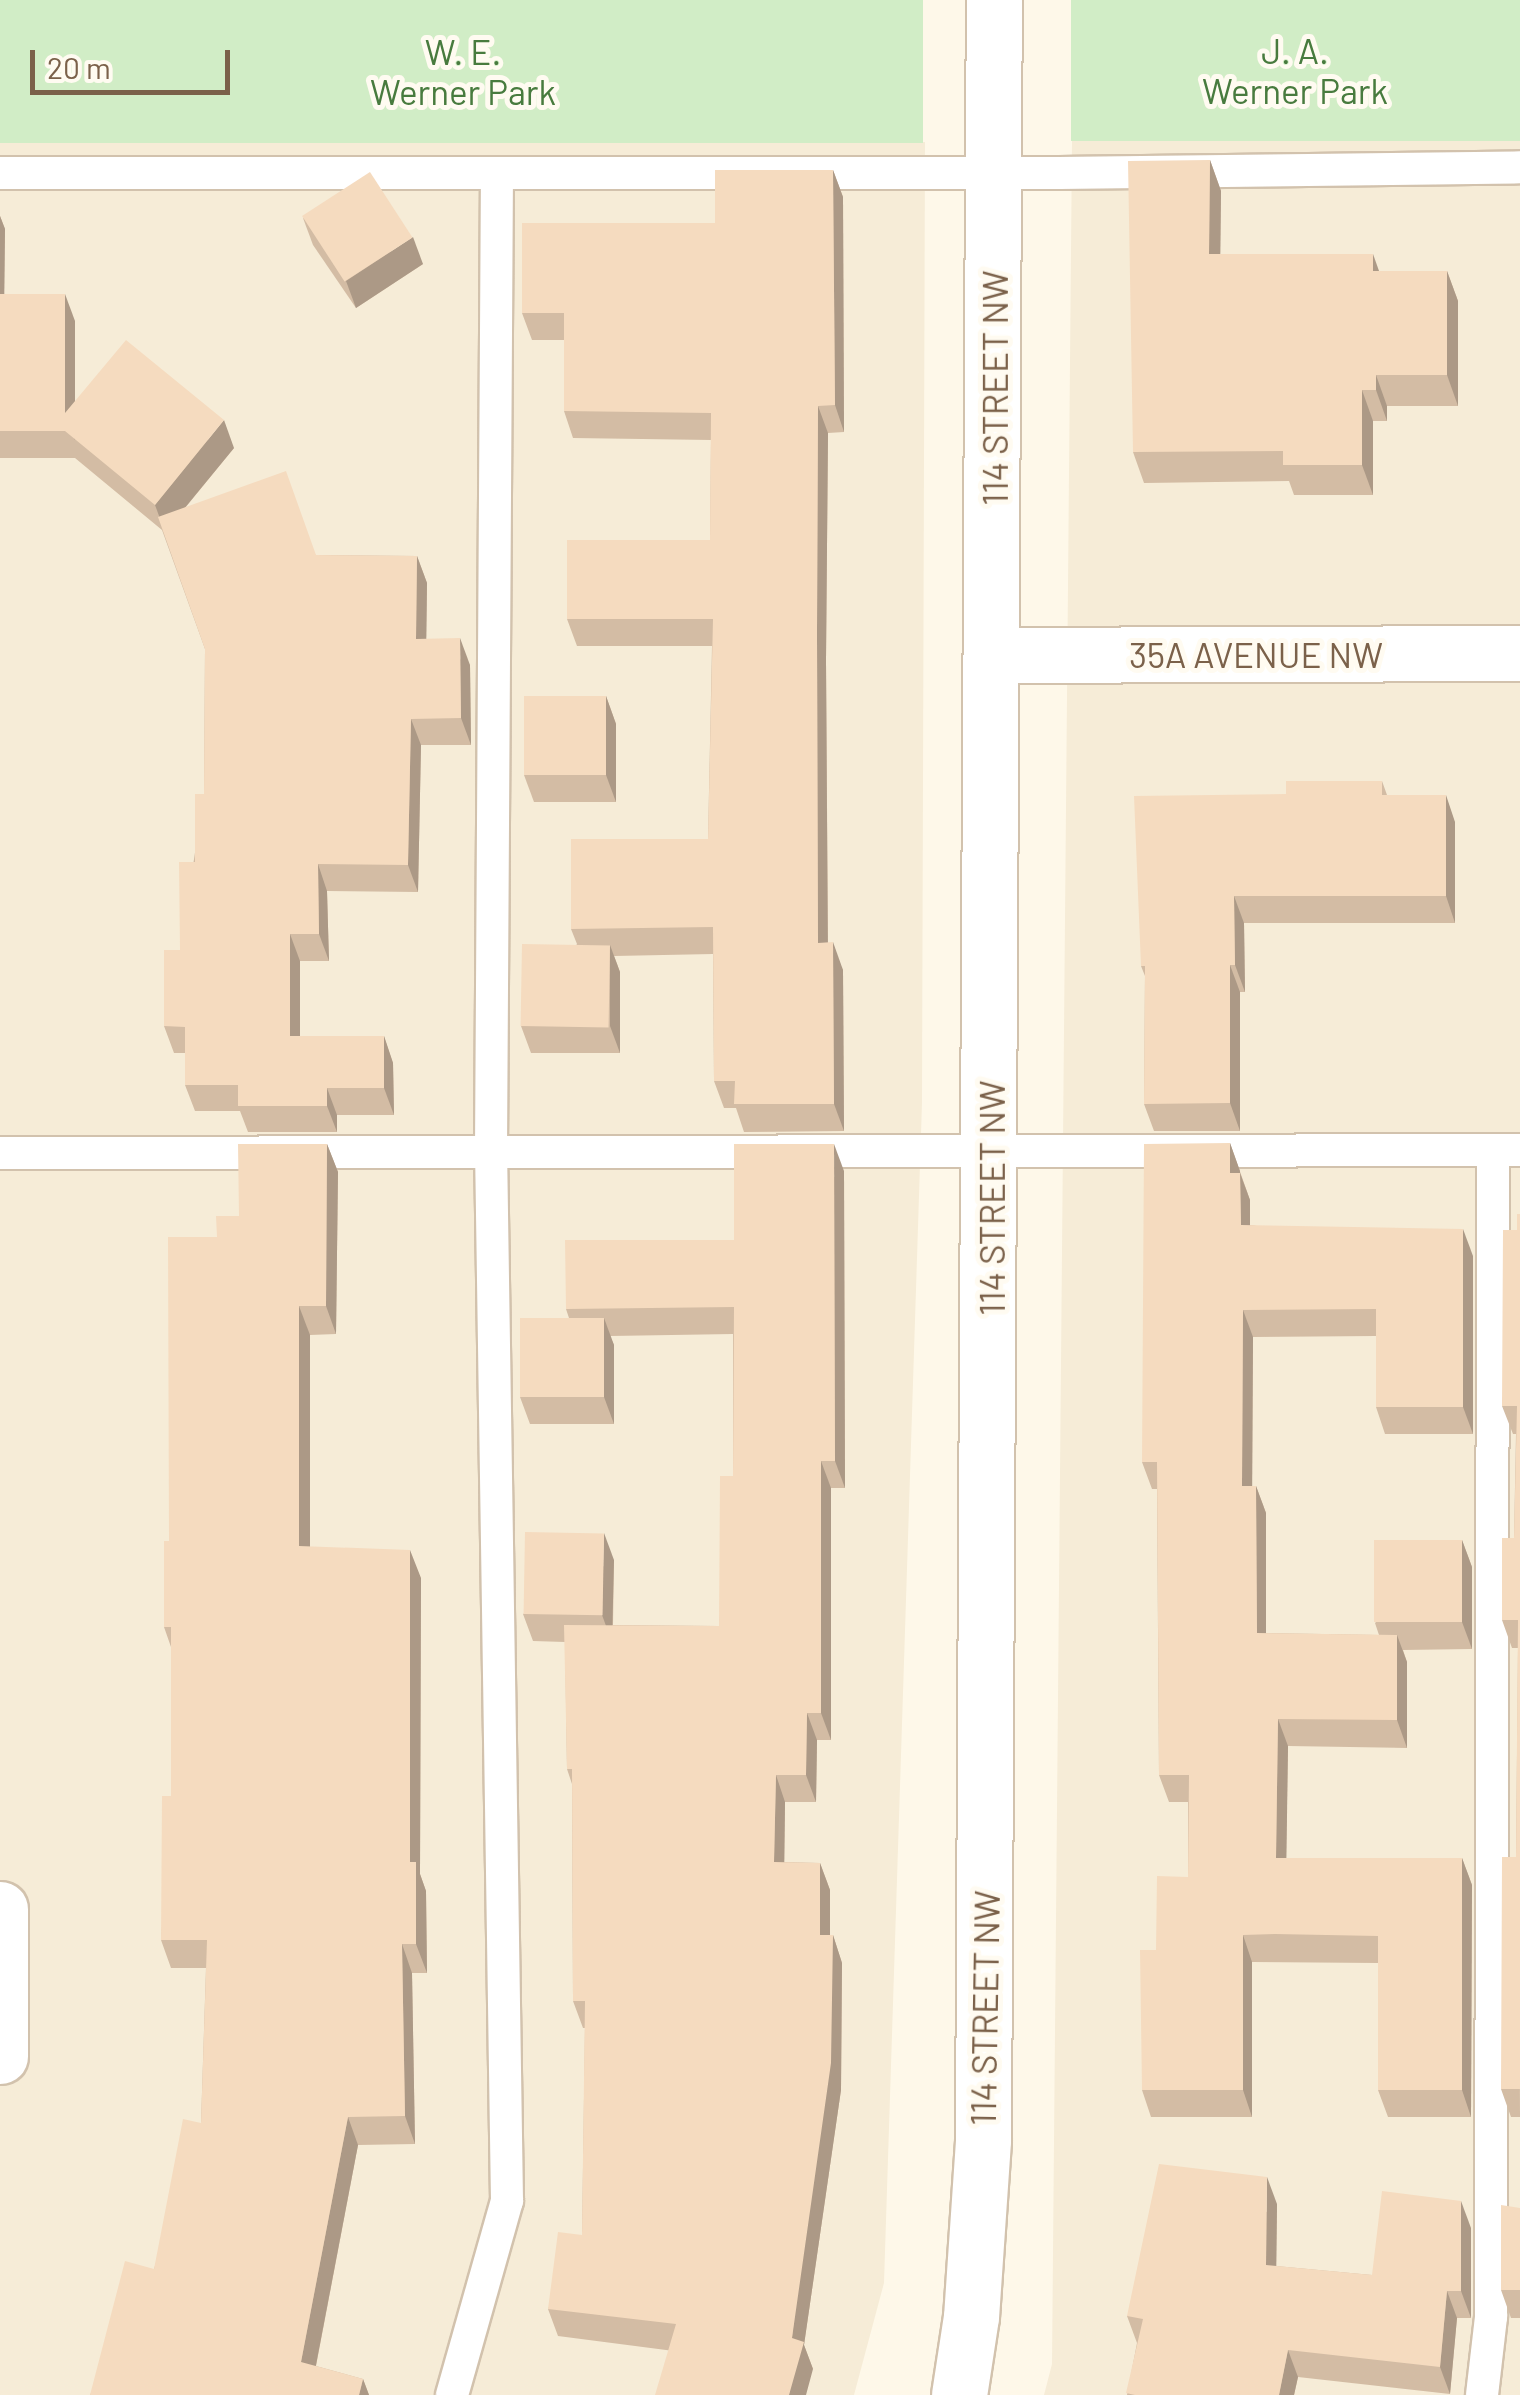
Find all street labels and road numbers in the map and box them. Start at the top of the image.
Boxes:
street label: 114 STREET NW [973,270,1015,506]
street label: 35A AVENUE NW [1129,633,1383,675]
street label: 114 STREET NW [970,1080,1012,1316]
street label: 114 STREET NW [961,1890,1007,2126]

